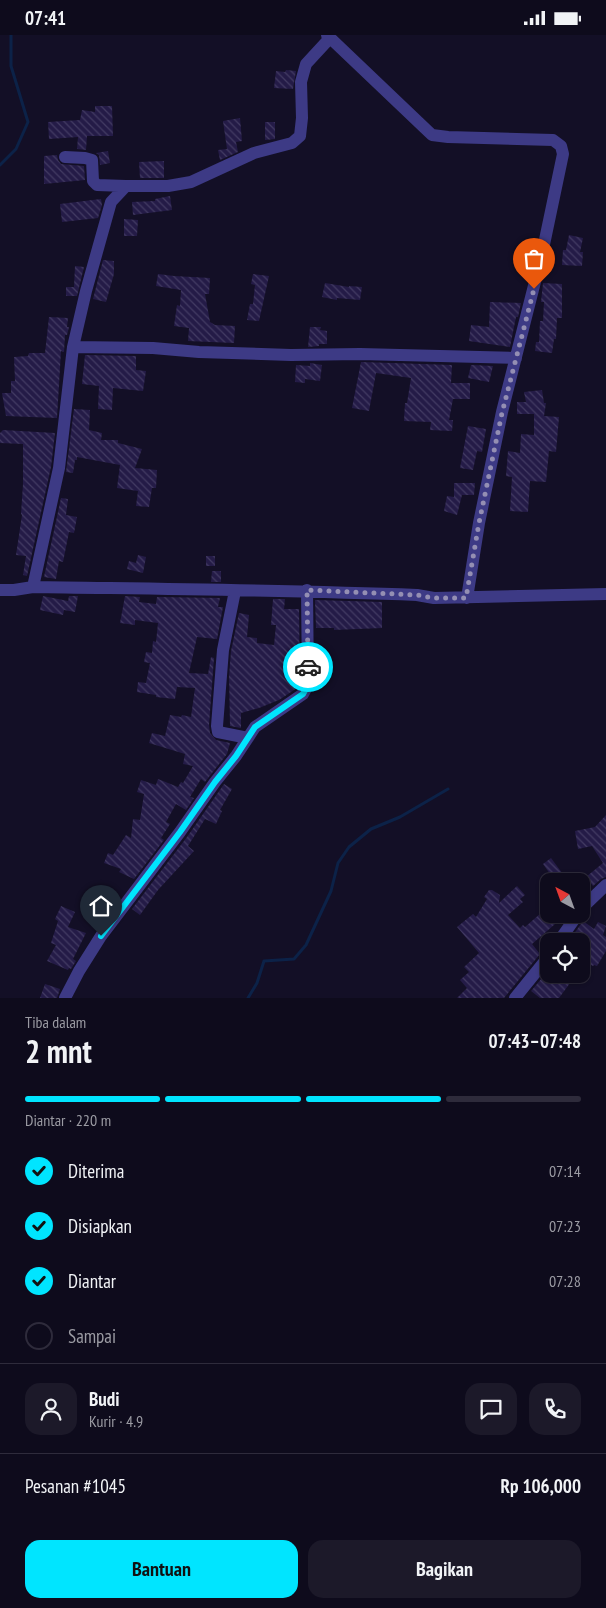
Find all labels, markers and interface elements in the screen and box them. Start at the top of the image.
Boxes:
text: 07:41 [25,6,66,30]
pin [513,238,555,289]
icon: bag [520,245,548,273]
courier [283,642,333,692]
icon: car [294,653,322,681]
north arrow [540,873,590,923]
map controls [540,873,590,983]
pin [80,885,122,936]
icon: home [87,892,115,920]
button: locate [540,933,590,983]
text: Tiba dalam [25,1012,86,1032]
text: 07:43–07:48 [488,1029,581,1053]
text: 2 mnt [25,1030,92,1072]
text: Diantar · 220 m [25,1110,111,1130]
icon: check [25,1157,53,1185]
text: Diterima [68,1159,124,1183]
text: 07:14 [549,1161,581,1181]
icon: check [25,1212,53,1240]
text: Disiapkan [68,1214,132,1238]
text: 07:23 [549,1216,581,1236]
icon: check [25,1267,53,1295]
text: Diantar [68,1269,116,1293]
text: 07:28 [549,1271,581,1291]
text: Sampai [68,1324,116,1348]
button: person [25,1383,77,1435]
button: chat [465,1383,517,1435]
button: phone [529,1383,581,1435]
text: Budi [89,1387,120,1411]
text: Kurir · 4.9 [89,1411,143,1431]
text: Pesanan #1045 [25,1474,126,1498]
text: Rp 106,000 [500,1474,581,1498]
button: Bantuan [25,1540,298,1598]
button: Bagikan [308,1540,581,1598]

